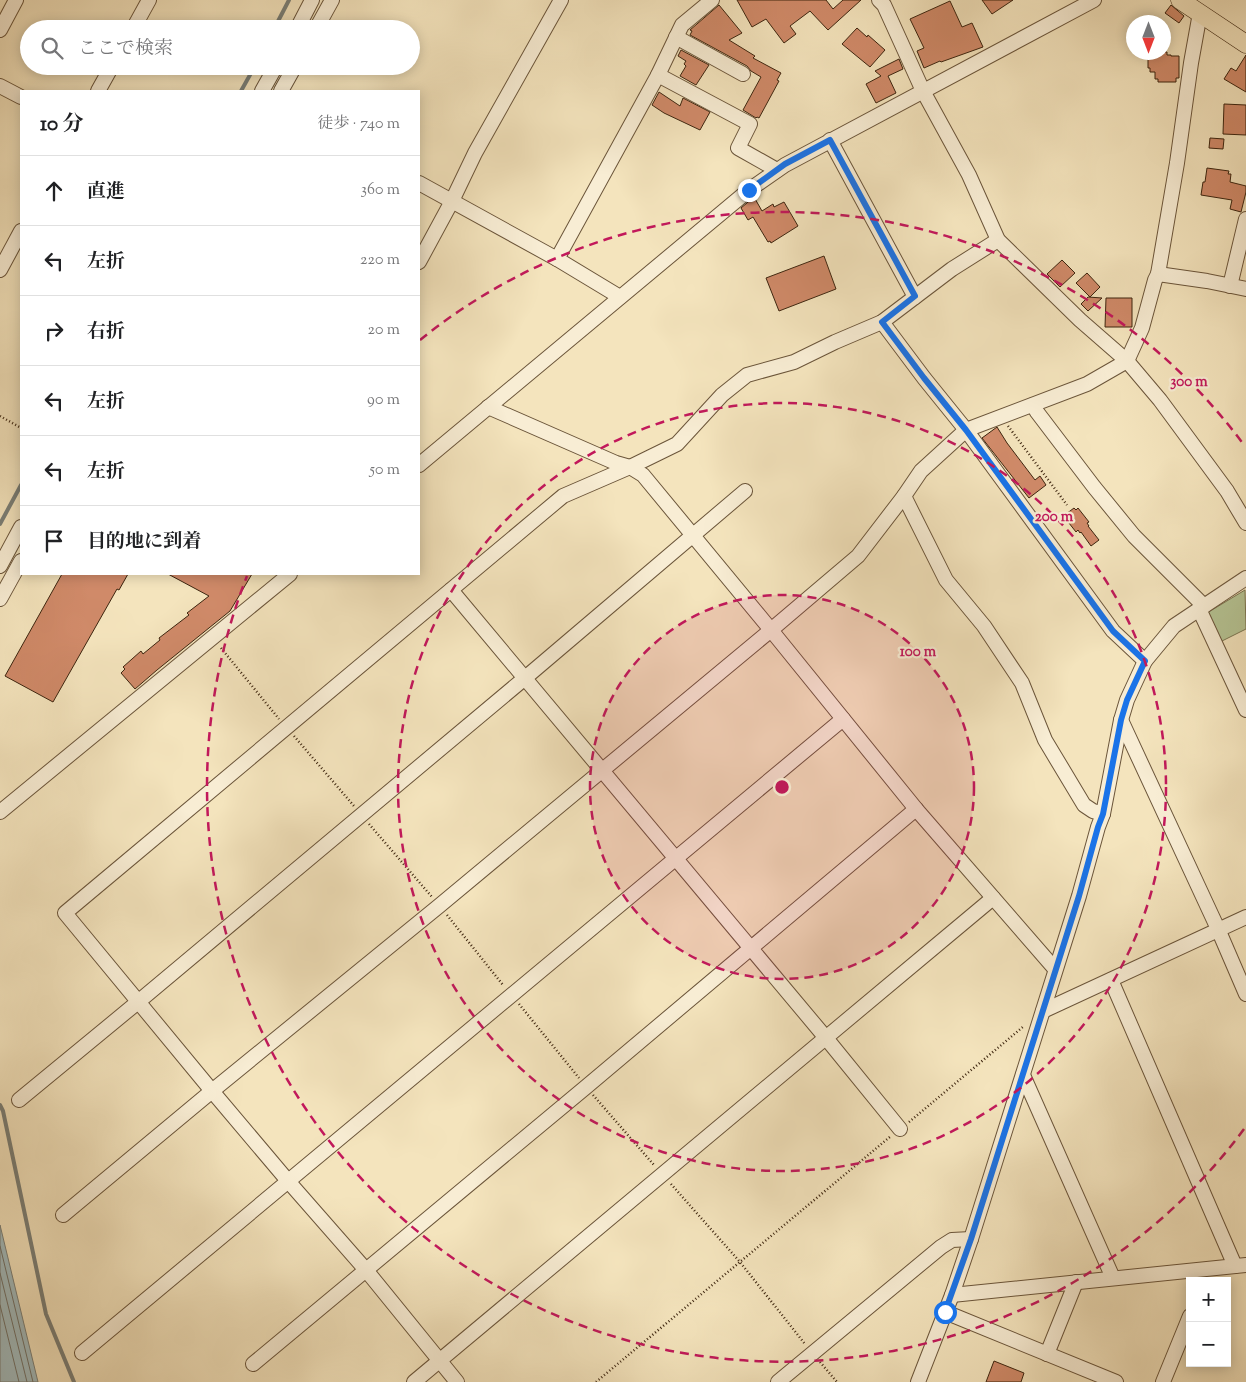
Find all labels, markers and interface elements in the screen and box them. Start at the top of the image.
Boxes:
north arrow [1126,15,1171,60]
search box [20,20,420,75]
icon: search [38,34,66,62]
text: ここで検索 [78,36,173,63]
text: 10 分 [40,110,84,140]
text: 徒歩 · 740 m [317,113,400,136]
icon: ahead [40,177,68,205]
text: 直進 [87,179,125,206]
text: 360 m [361,179,400,202]
route end [738,179,761,202]
icon: left [40,247,68,275]
text: 左折 [87,249,125,276]
text: 220 m [360,249,400,272]
icon: right [40,317,68,345]
text: 右折 [87,319,125,346]
text: 20 m [367,319,400,342]
text: 300 m [1170,372,1208,393]
icon: left [40,387,68,415]
text: 左折 [87,389,125,416]
text: 90 m [367,389,400,412]
icon: left [40,457,68,485]
text: 左折 [87,459,125,486]
text: 50 m [369,459,400,482]
text: 200 m [1035,507,1074,528]
icon: arrive [40,527,68,555]
text: 目的地に到着 [87,529,201,556]
text: 100 m [900,642,937,663]
centre of rings [773,778,791,796]
map controls [1186,1277,1231,1367]
button: + [1186,1277,1231,1322]
route start [934,1301,957,1324]
button: − [1186,1322,1231,1367]

